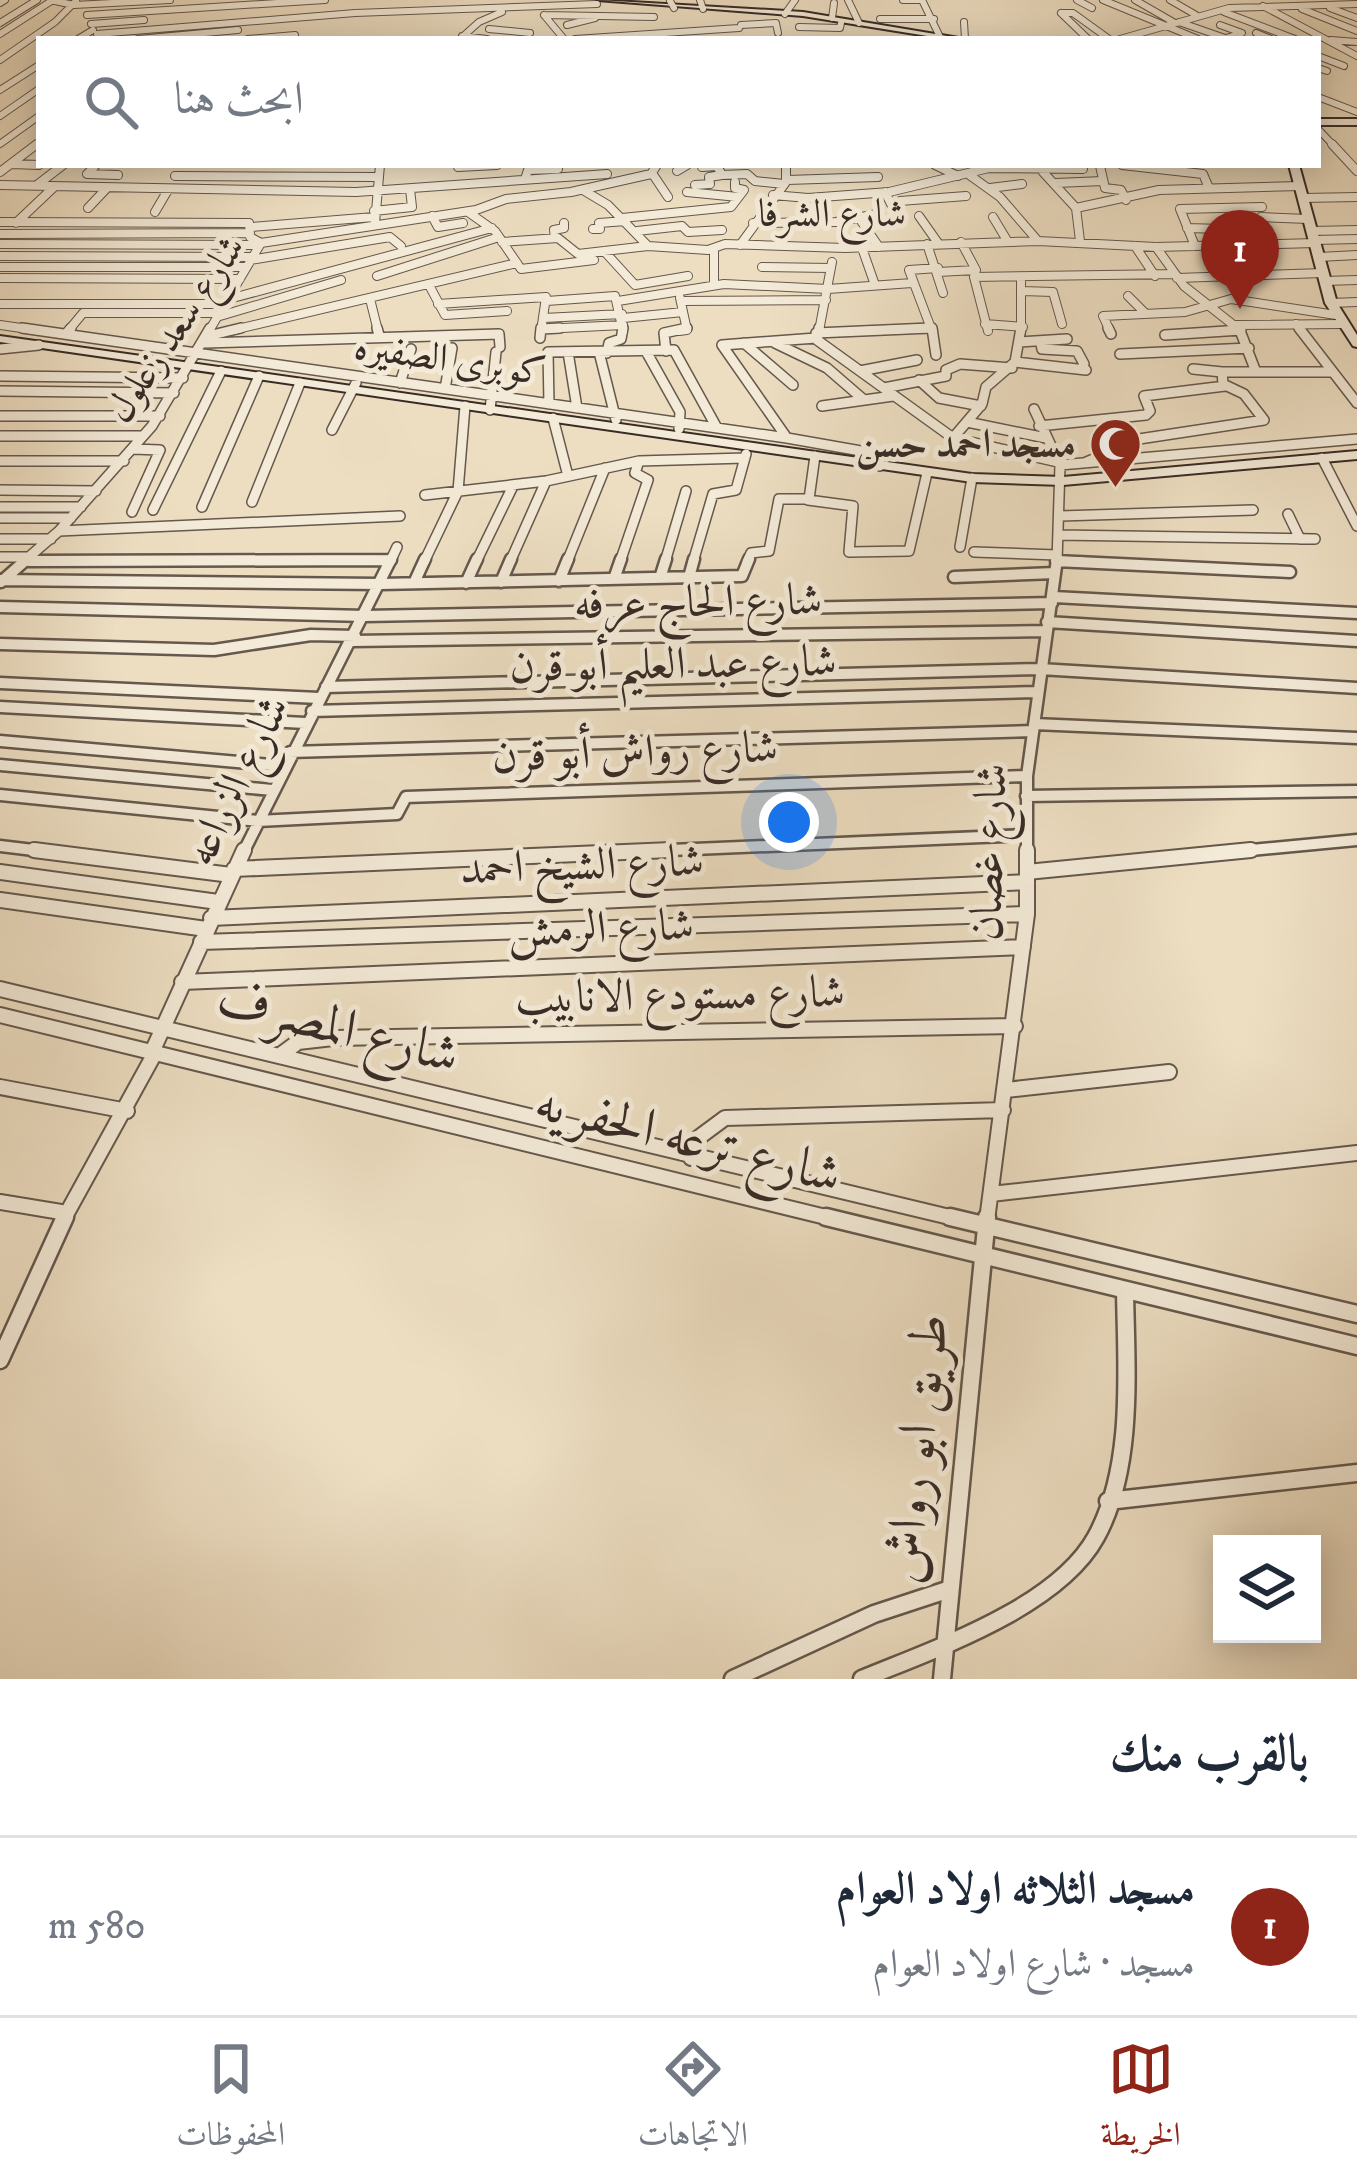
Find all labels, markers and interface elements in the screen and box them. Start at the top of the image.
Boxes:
search box [36,36,1321,168]
icon: search [78,69,144,135]
text: ابحث هنا [174,72,304,128]
street label: شارع الشرفا [758,190,906,245]
pin: 1 [1201,210,1279,309]
street label: شارع سعد زعلول [95,226,262,436]
street label: كوبرى الصفيره [351,322,549,398]
mosque icon: مسجد احمد حسن [1087,416,1143,490]
place label: مسجد احمد حسن [856,420,1076,470]
street label: شارع الحاج عرفه [573,573,823,643]
street label: شارع عبد العليم أبو قرن [509,629,837,710]
street label: شارع الزراعه [173,687,310,878]
street label: شارع رواش أبو قرن [491,715,779,793]
street label: شارع غصان [959,762,1028,942]
your location [759,792,819,852]
street label: شارع الشيخ احمد [459,834,705,908]
street label: شارع الرمش [507,898,695,967]
street label: شارع مستودع الانابيب [514,965,846,1034]
street label: شارع المصرف [208,966,466,1099]
street label: شارع ترعه الحفريه [526,1070,848,1219]
street label: طريق ابو رواش [871,1311,965,1587]
map controls [1213,1535,1321,1643]
button: layers [1213,1535,1321,1643]
text: بالقرب منك [1110,1723,1309,1787]
text: مسجد الثلاثه اولاد العوام [836,1862,1195,1918]
text: 580 m [48,1902,145,1951]
text: 1 [1263,1902,1277,1951]
text: مسجد · شارع اولاد العوام [872,1940,1195,1989]
tab: المحفوظات [176,2036,285,2166]
tab: الاتجاهات [638,2036,748,2166]
tab: الخريطة [1100,2036,1181,2166]

